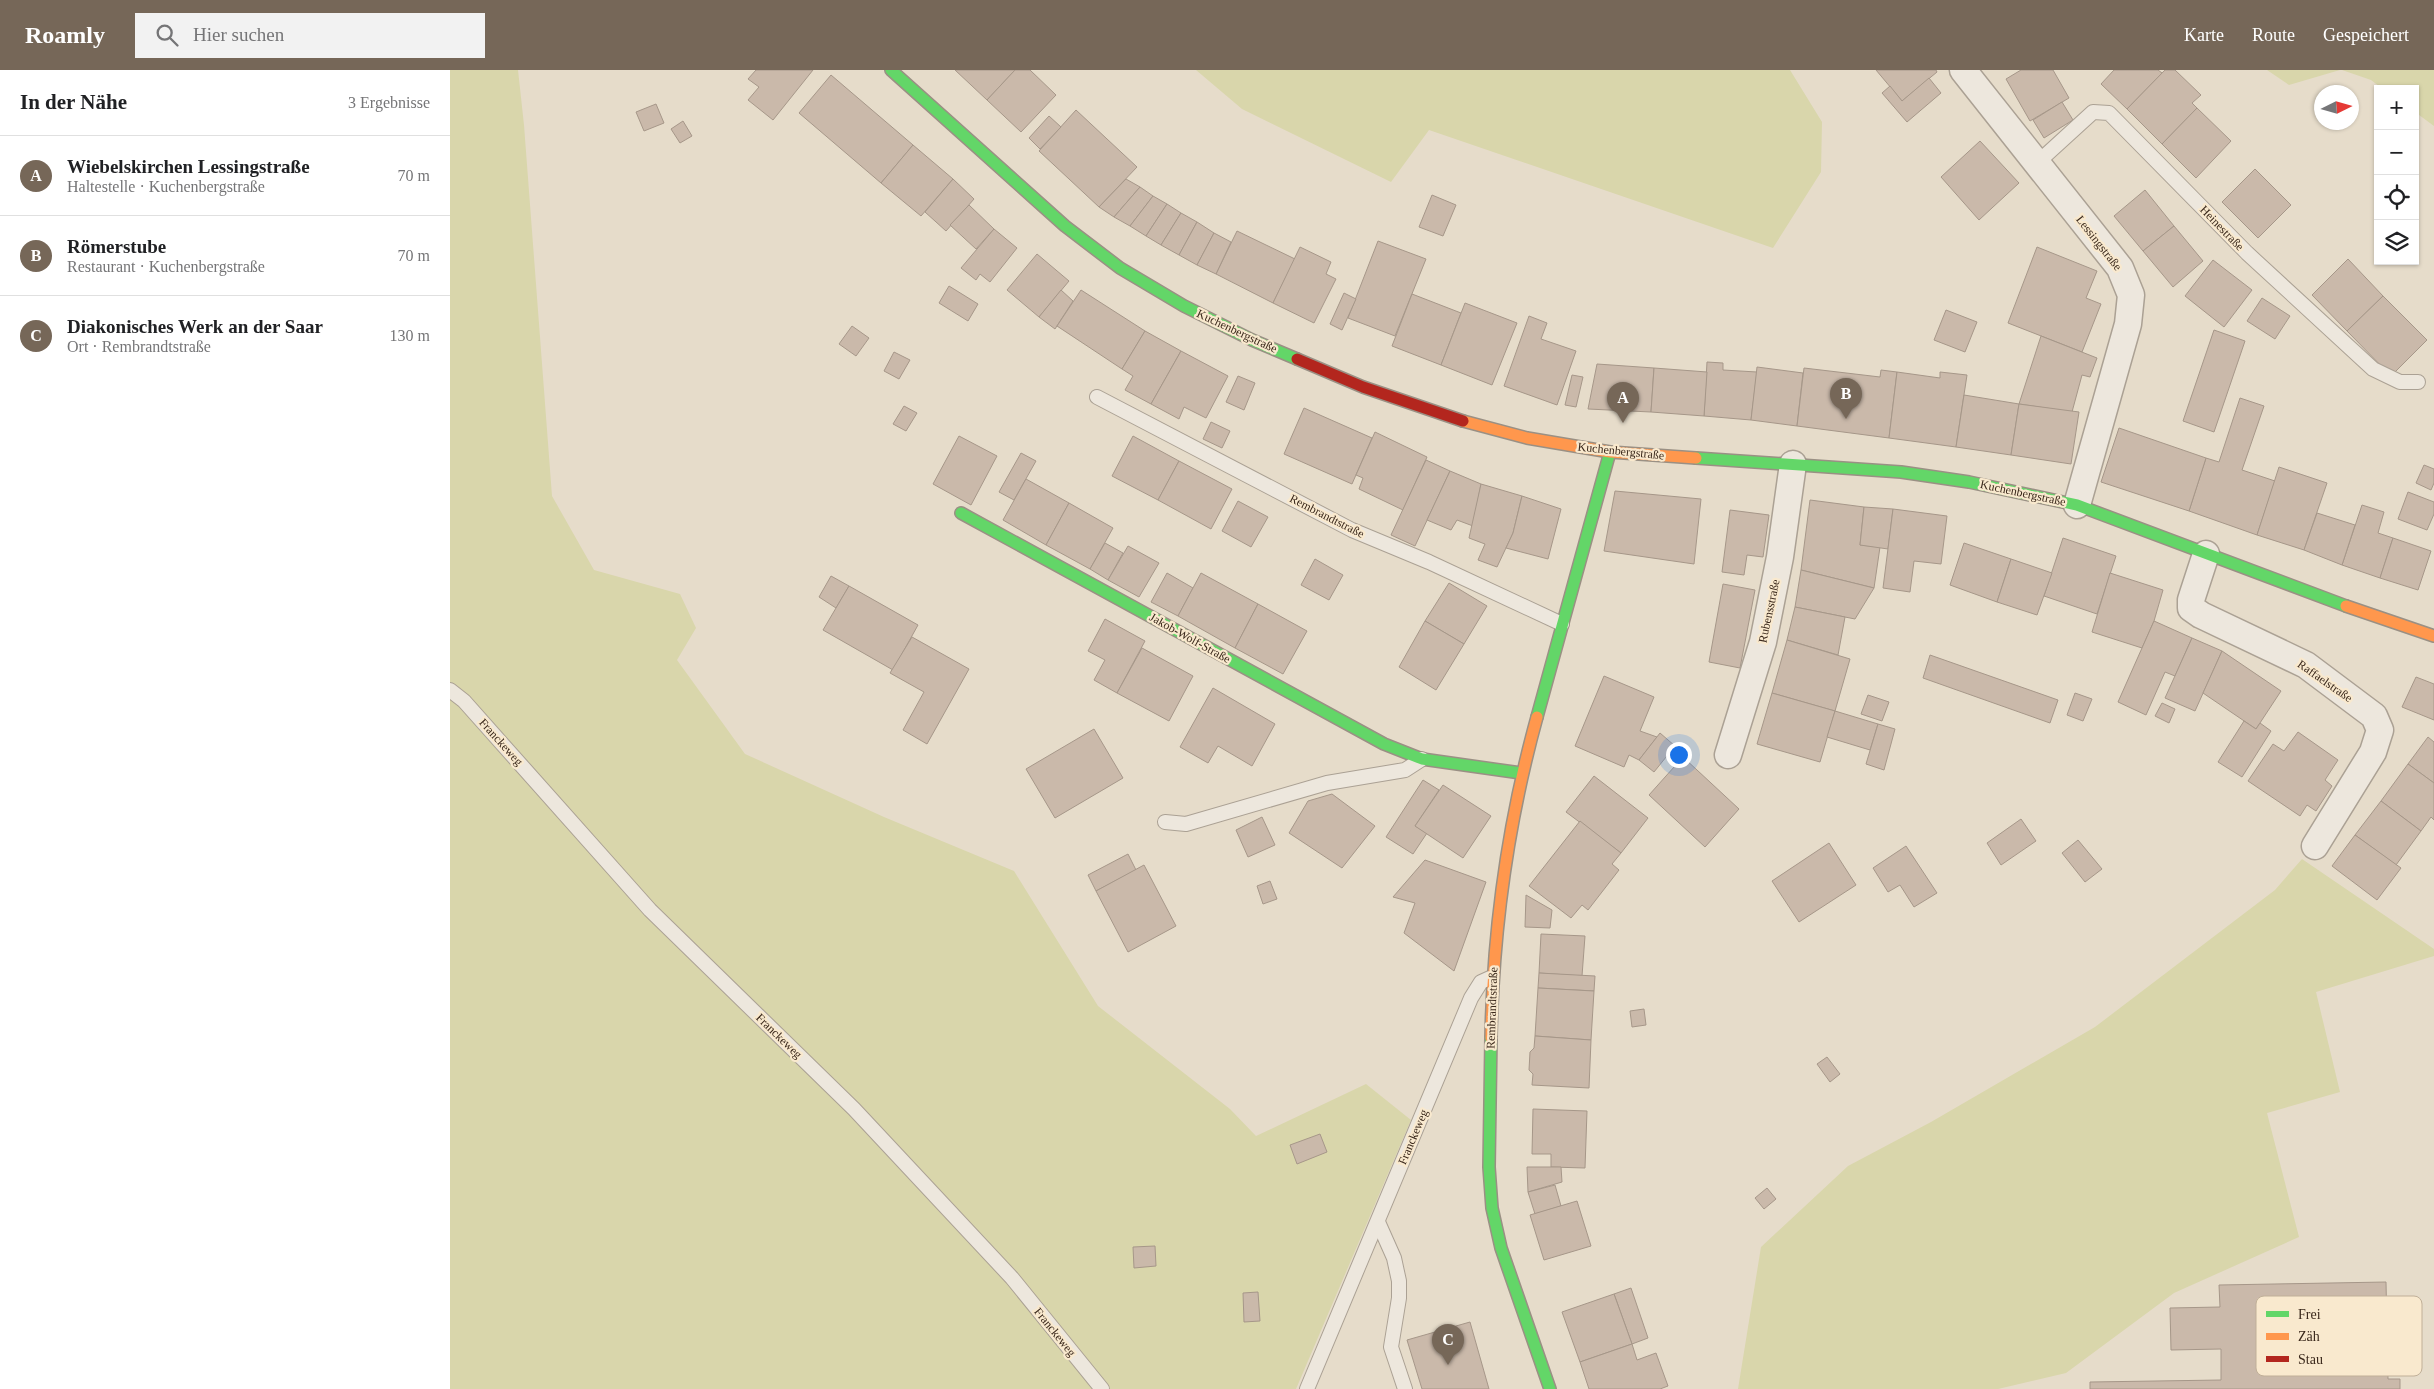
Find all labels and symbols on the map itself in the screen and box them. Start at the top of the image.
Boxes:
north arrow [2314,85,2359,130]
street label: Heinestraße [2197,203,2247,253]
street label: Lessingstraße [2073,213,2125,273]
street label: Kuchenbergstraße [1195,306,1279,356]
pin: B [1830,378,1862,419]
pin: A [1607,382,1639,423]
street label: Kuchenbergstraße [1577,439,1665,463]
street label: Kuchenbergstraße [1979,477,2067,509]
street label: Rembrandtstraße [1287,491,1367,541]
street label: Rubensstraße [1755,578,1783,644]
street label: Jakob-Wolf-Straße [1147,610,1233,666]
street label: Raffaelstraße [2295,657,2355,705]
street label: Franckeweg [476,716,526,768]
your location [1666,742,1692,768]
street label: Rembrandtstraße [1484,967,1500,1049]
street label: Franckeweg [753,1011,805,1061]
street label: Franckeweg [1395,1107,1431,1167]
legend [2256,1296,2422,1376]
street label: Franckeweg [1031,1305,1079,1359]
text: Frei [2298,1307,2321,1322]
pin: C [1432,1324,1464,1365]
text: Zäh [2298,1329,2320,1344]
text: Stau [2298,1352,2323,1367]

